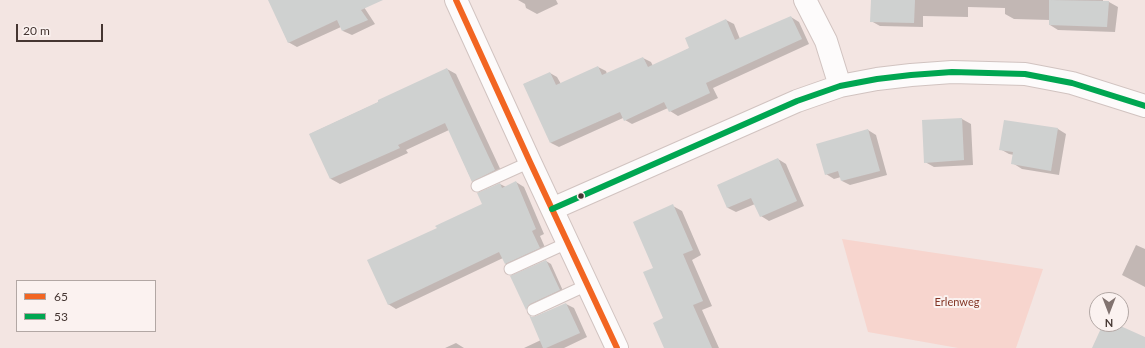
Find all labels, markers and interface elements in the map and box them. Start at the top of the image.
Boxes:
scale bar [18,16,105,42]
text: 20 m [23,23,50,38]
unlabelled marker [576,191,586,201]
legend [16,280,156,332]
text: 65 [54,289,68,304]
north arrow [1089,292,1129,332]
park label: Erlenweg [935,295,979,309]
text: 53 [54,309,68,324]
text: N [1105,317,1113,330]

